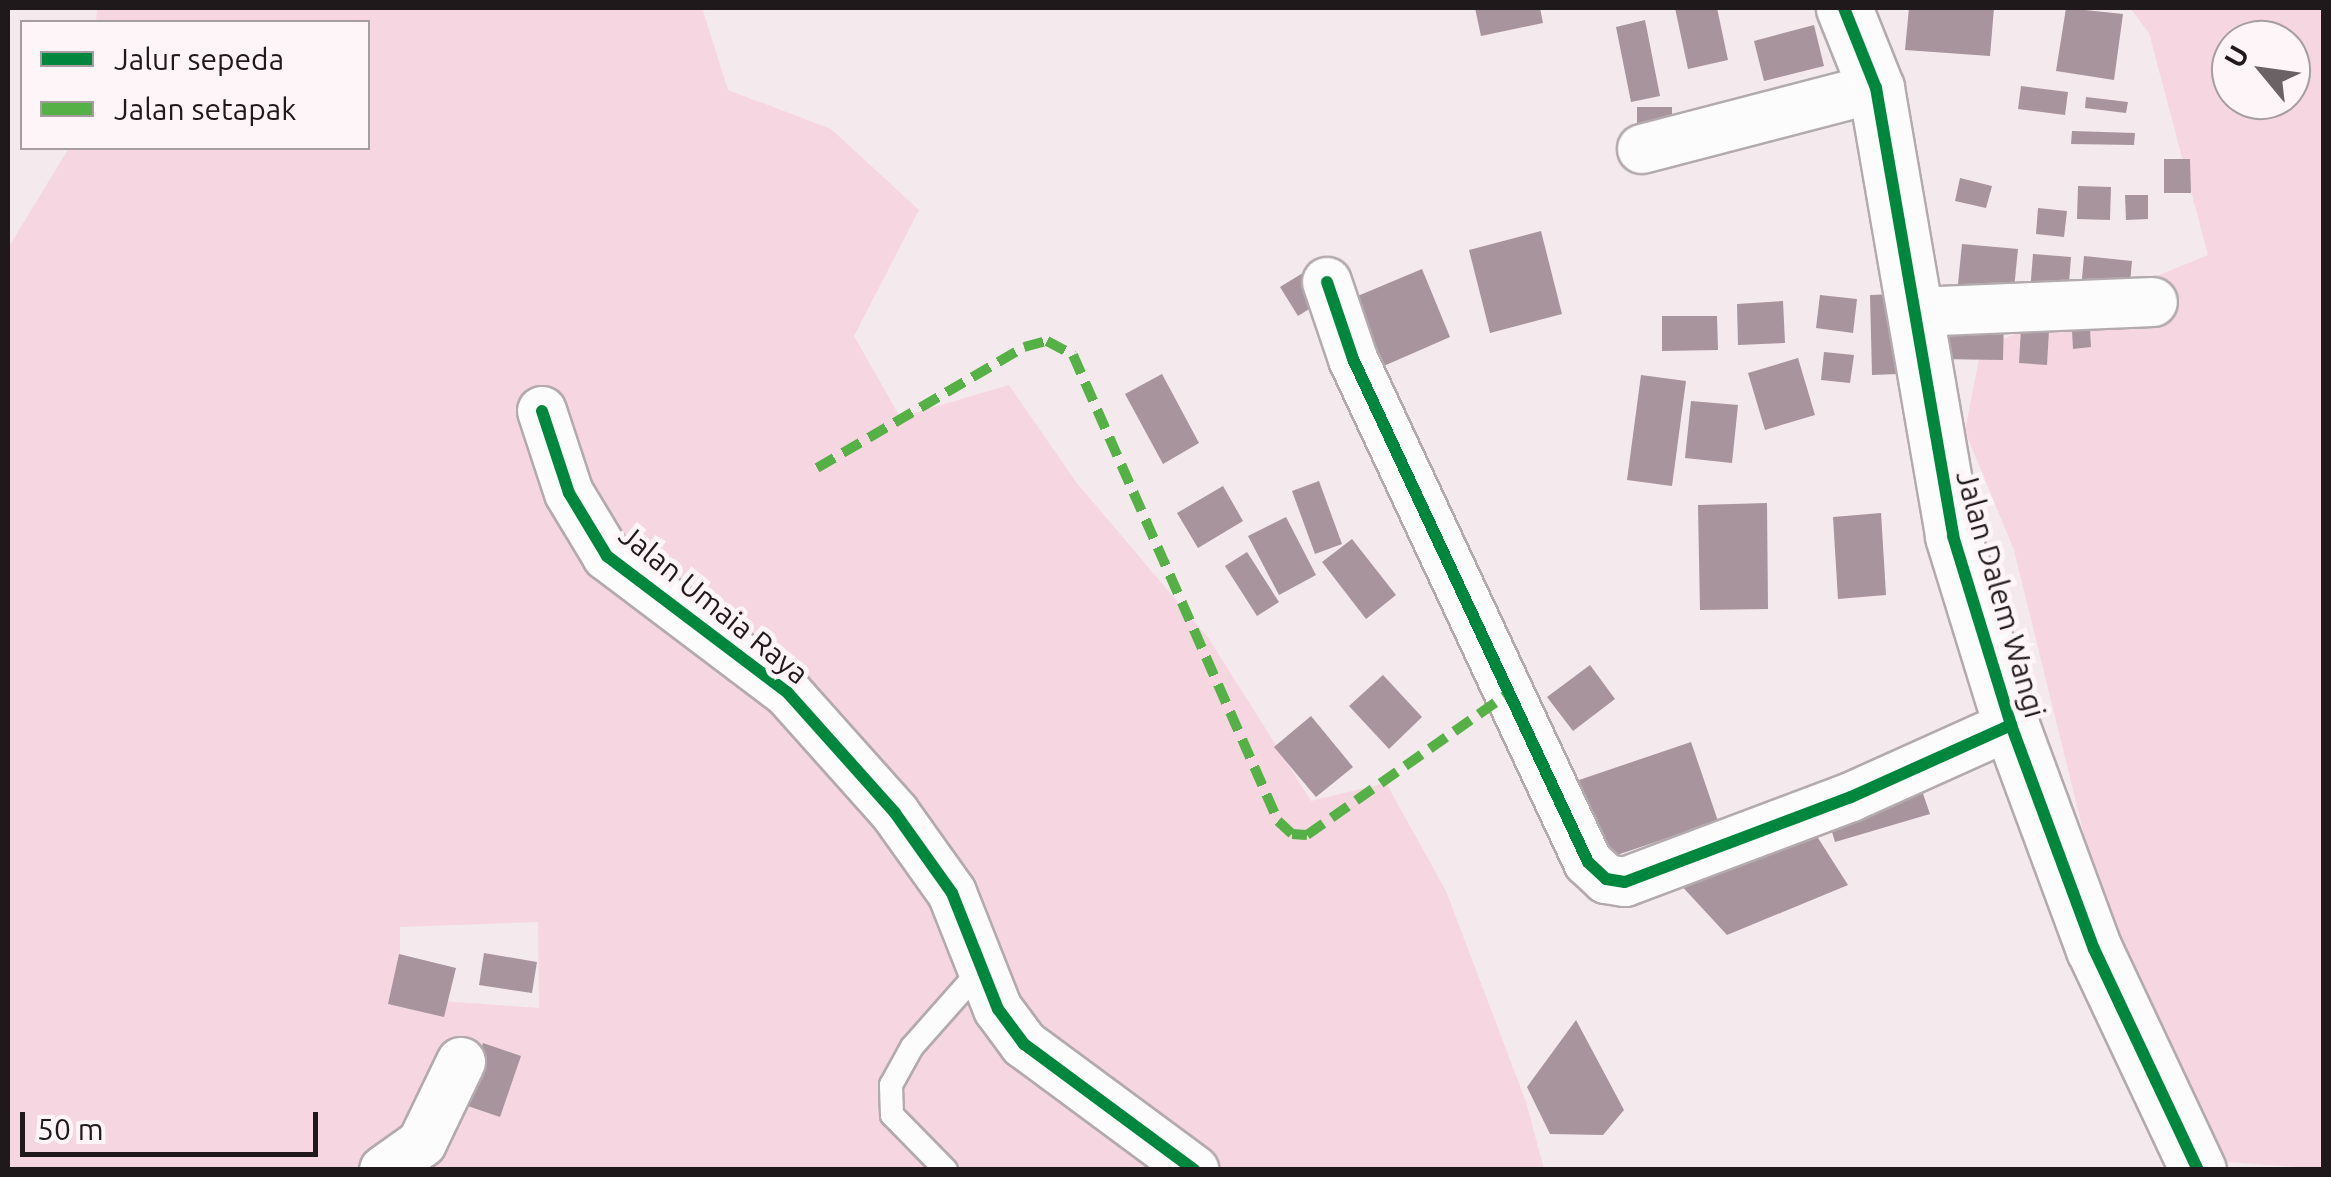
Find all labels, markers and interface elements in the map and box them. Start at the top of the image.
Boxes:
legend [20,20,370,150]
north arrow [2211,20,2311,120]
text: U [2218,40,2254,72]
text: Jalur sepeda [114,42,284,76]
text: Jalan setapak [114,92,296,126]
street label: Jalan Dalem Wangi [1948,466,2054,722]
street label: Jalan Umaia Raya [612,517,816,691]
scale bar [25,1092,322,1154]
text: 50 m [37,1112,104,1146]

